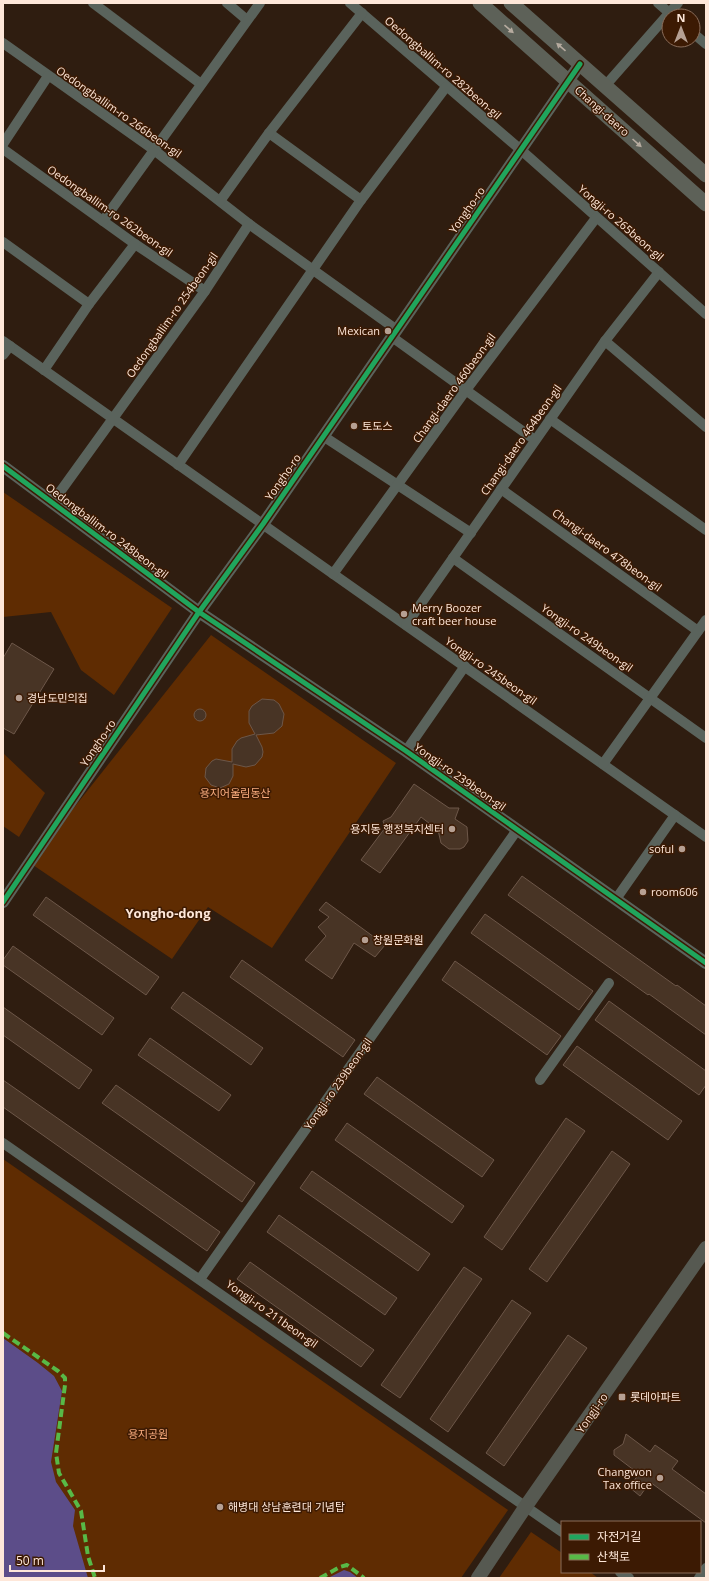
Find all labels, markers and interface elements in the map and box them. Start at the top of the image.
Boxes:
north arrow [661,8,701,48]
text: N [677,10,685,25]
street label: Oedongballim-ro 282beon-gil [382,13,505,122]
one-way arrow [504,24,514,33]
one-way arrow [556,43,566,52]
street label: Oedongballim-ro 266beon-gil [54,62,185,161]
street label: Changi-daero [572,82,633,140]
one-way arrow [632,139,643,148]
street label: Oedongballim-ro 262beon-gil [45,161,176,260]
street label: Yongji-ro 265beon-gil [575,181,667,264]
street label: Yongho-ro [445,183,488,236]
street label: Oedongballim-ro 254beon-gil [122,249,221,380]
place label: Mexican [337,323,380,338]
marker: Mexican [383,326,393,336]
street label: Changi-daero 460beon-gil [409,330,498,446]
street label: Changi-daero 464beon-gil [477,381,565,498]
place label: 토도스 [362,418,392,433]
marker: 토도스 [349,421,359,431]
street label: Yongho-ro [261,450,304,503]
street label: Oedongballim-ro 248beon-gil [43,480,172,582]
street label: Changi-daero 478beon-gil [549,505,665,594]
place label: Merry Boozer craft beer house [412,600,496,628]
street label: Yongji-ro 249beon-gil [538,600,636,675]
marker: Merry Boozer craft beer house [399,609,409,619]
street label: Yongji-ro 245beon-gil [442,633,540,708]
place label: 경남도민의집 [27,690,88,705]
marker: 경남도민의집 [14,693,24,703]
street label: Yongho-ro [76,716,119,769]
street label: Yongji-ro 239beon-gil [411,739,509,814]
park label: 용지어울림동산 [200,785,270,800]
place label: 용지동 행정복지센터 [350,821,444,836]
marker: 용지동 행정복지센터 [447,824,457,834]
place label: soful [649,841,674,856]
marker: soful [677,844,687,854]
place label: room606 [651,884,698,899]
marker: room606 [638,887,648,897]
district label: Yongho-dong [126,904,211,922]
place label: 창원문화원 [373,932,424,947]
marker: 창원문화원 [360,935,370,945]
street label: Yongji-ro 239beon-gil [300,1035,375,1133]
street label: Yongji-ro 211beon-gil [223,1276,321,1351]
street label: Yongji-ro [572,1389,611,1436]
place label: 롯데아파트 [630,1389,681,1404]
marker: 롯데아파트 [617,1392,627,1402]
park label: 용지공원 [128,1426,168,1441]
place label: Changwon Tax office [598,1464,652,1492]
marker: Changwon Tax office [655,1473,665,1483]
place label: 해병대 상남훈련대 기념탑 [228,1499,345,1514]
marker: 해병대 상남훈련대 기념탑 [215,1502,225,1512]
legend [561,1521,701,1573]
text: 자전거길 [597,1528,641,1545]
scale bar [10,1547,104,1573]
text: 산책로 [597,1548,630,1565]
text: 50 m [16,1552,44,1569]

